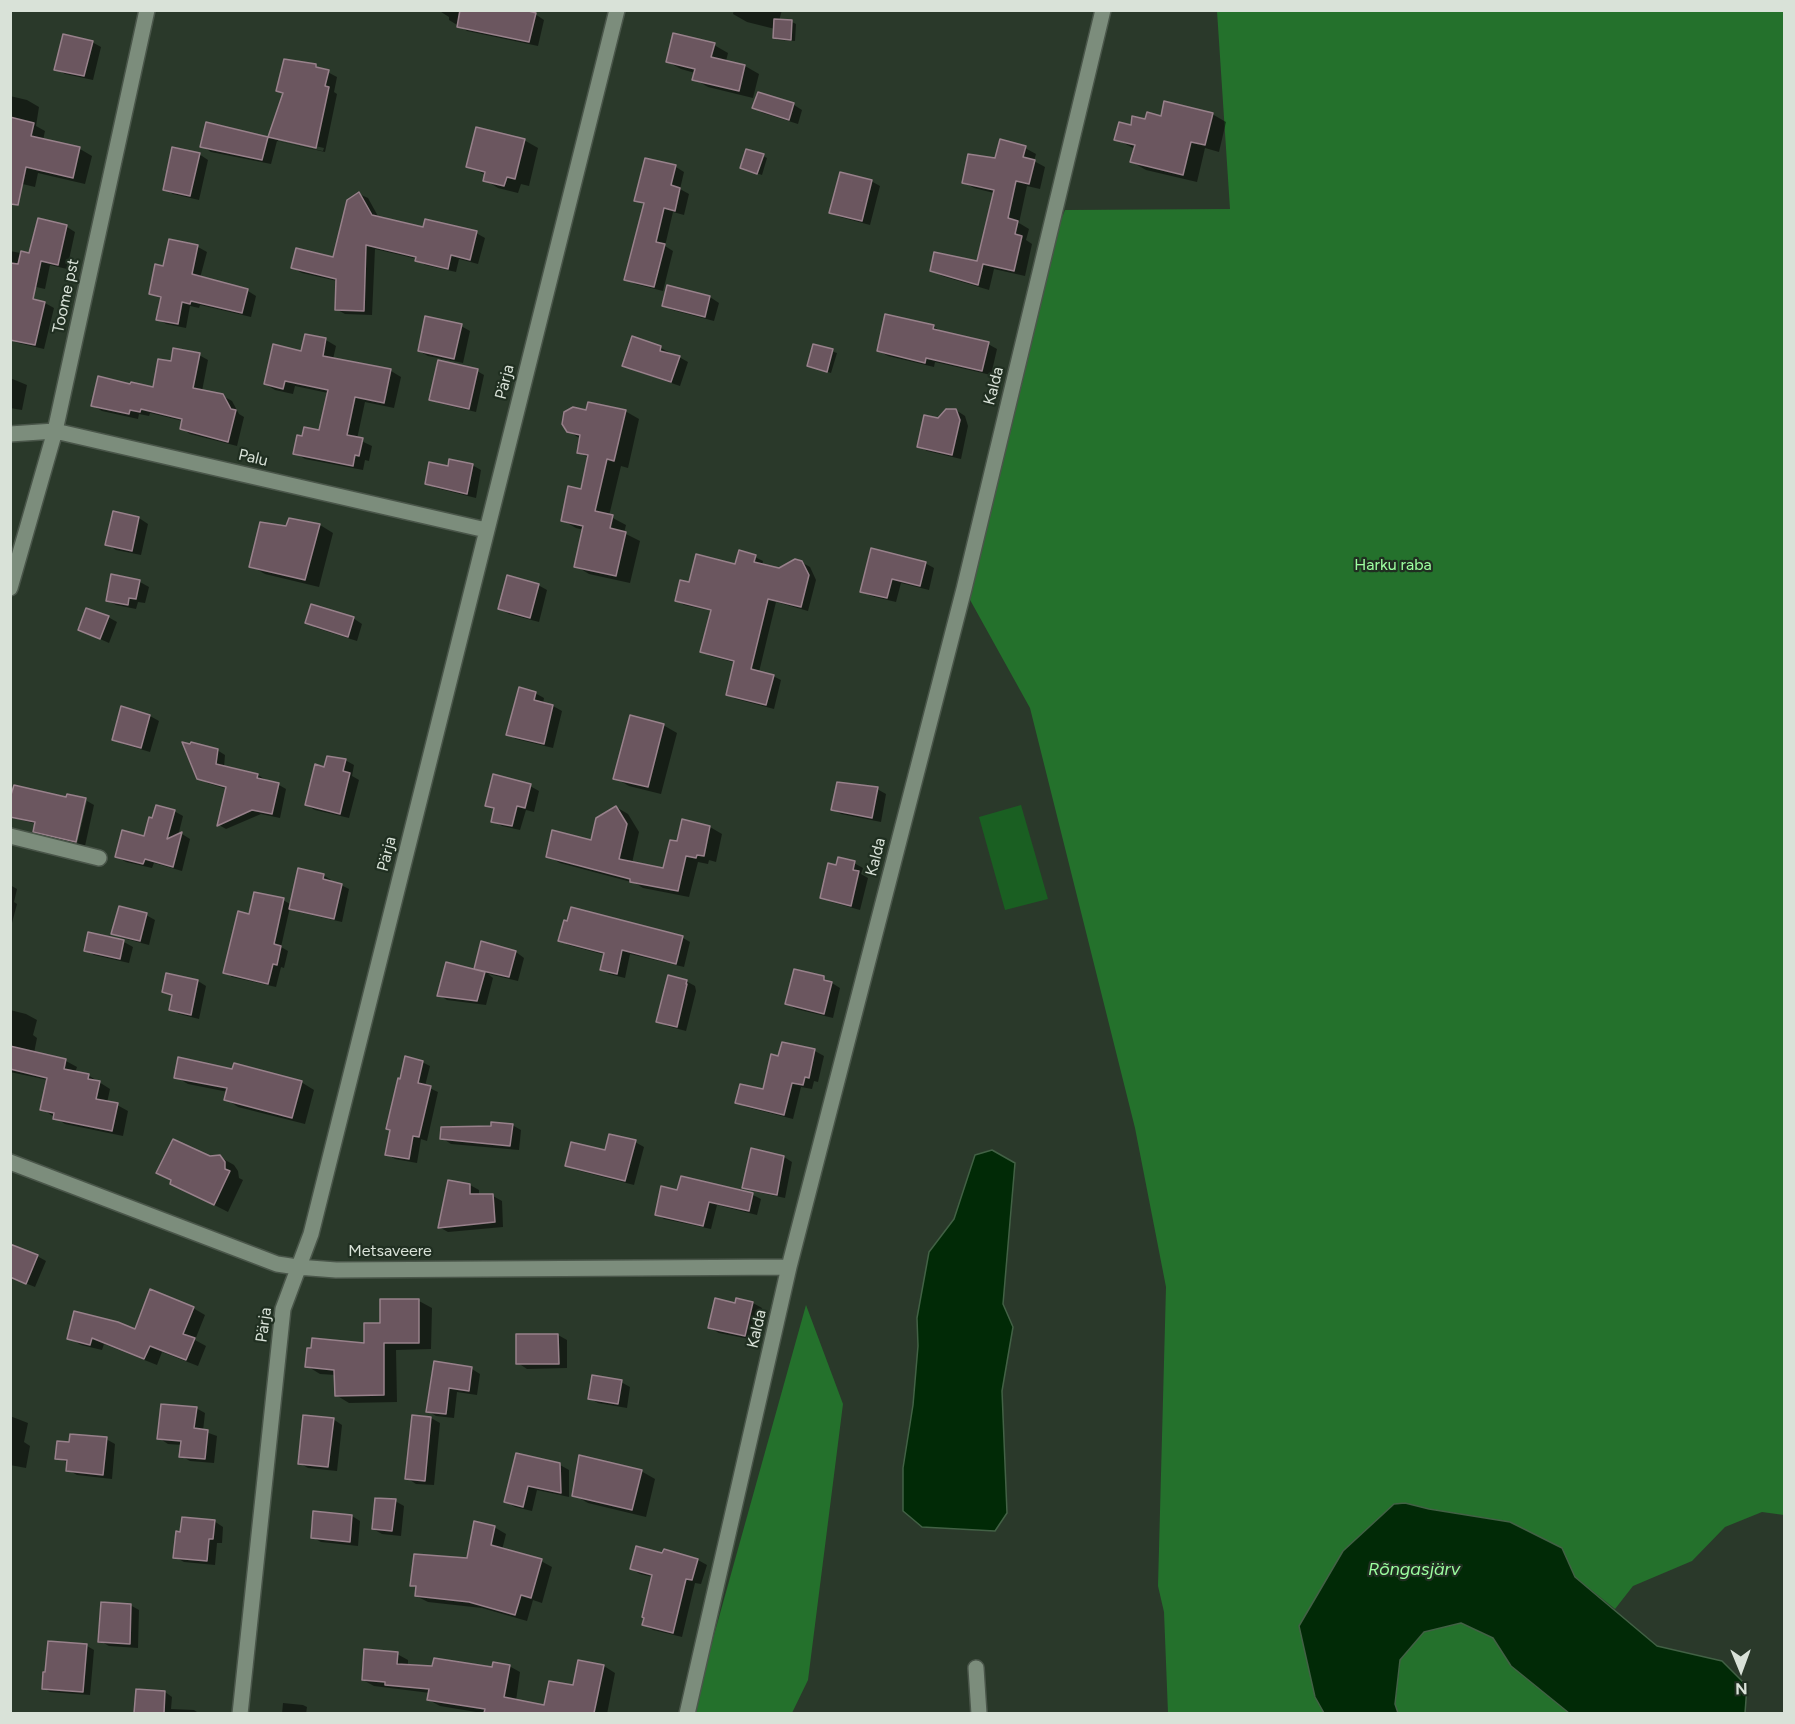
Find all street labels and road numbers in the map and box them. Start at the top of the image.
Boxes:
street label: Toome pst [49,257,83,335]
street label: Pärja [491,363,519,401]
street label: Kalda [980,365,1008,407]
street label: Palu [236,445,270,471]
street label: Pärja [373,835,401,873]
street label: Kalda [862,836,890,878]
street label: Metsaveere [348,1241,432,1261]
street label: Pärja [252,1306,276,1344]
street label: Kalda [743,1308,771,1350]

